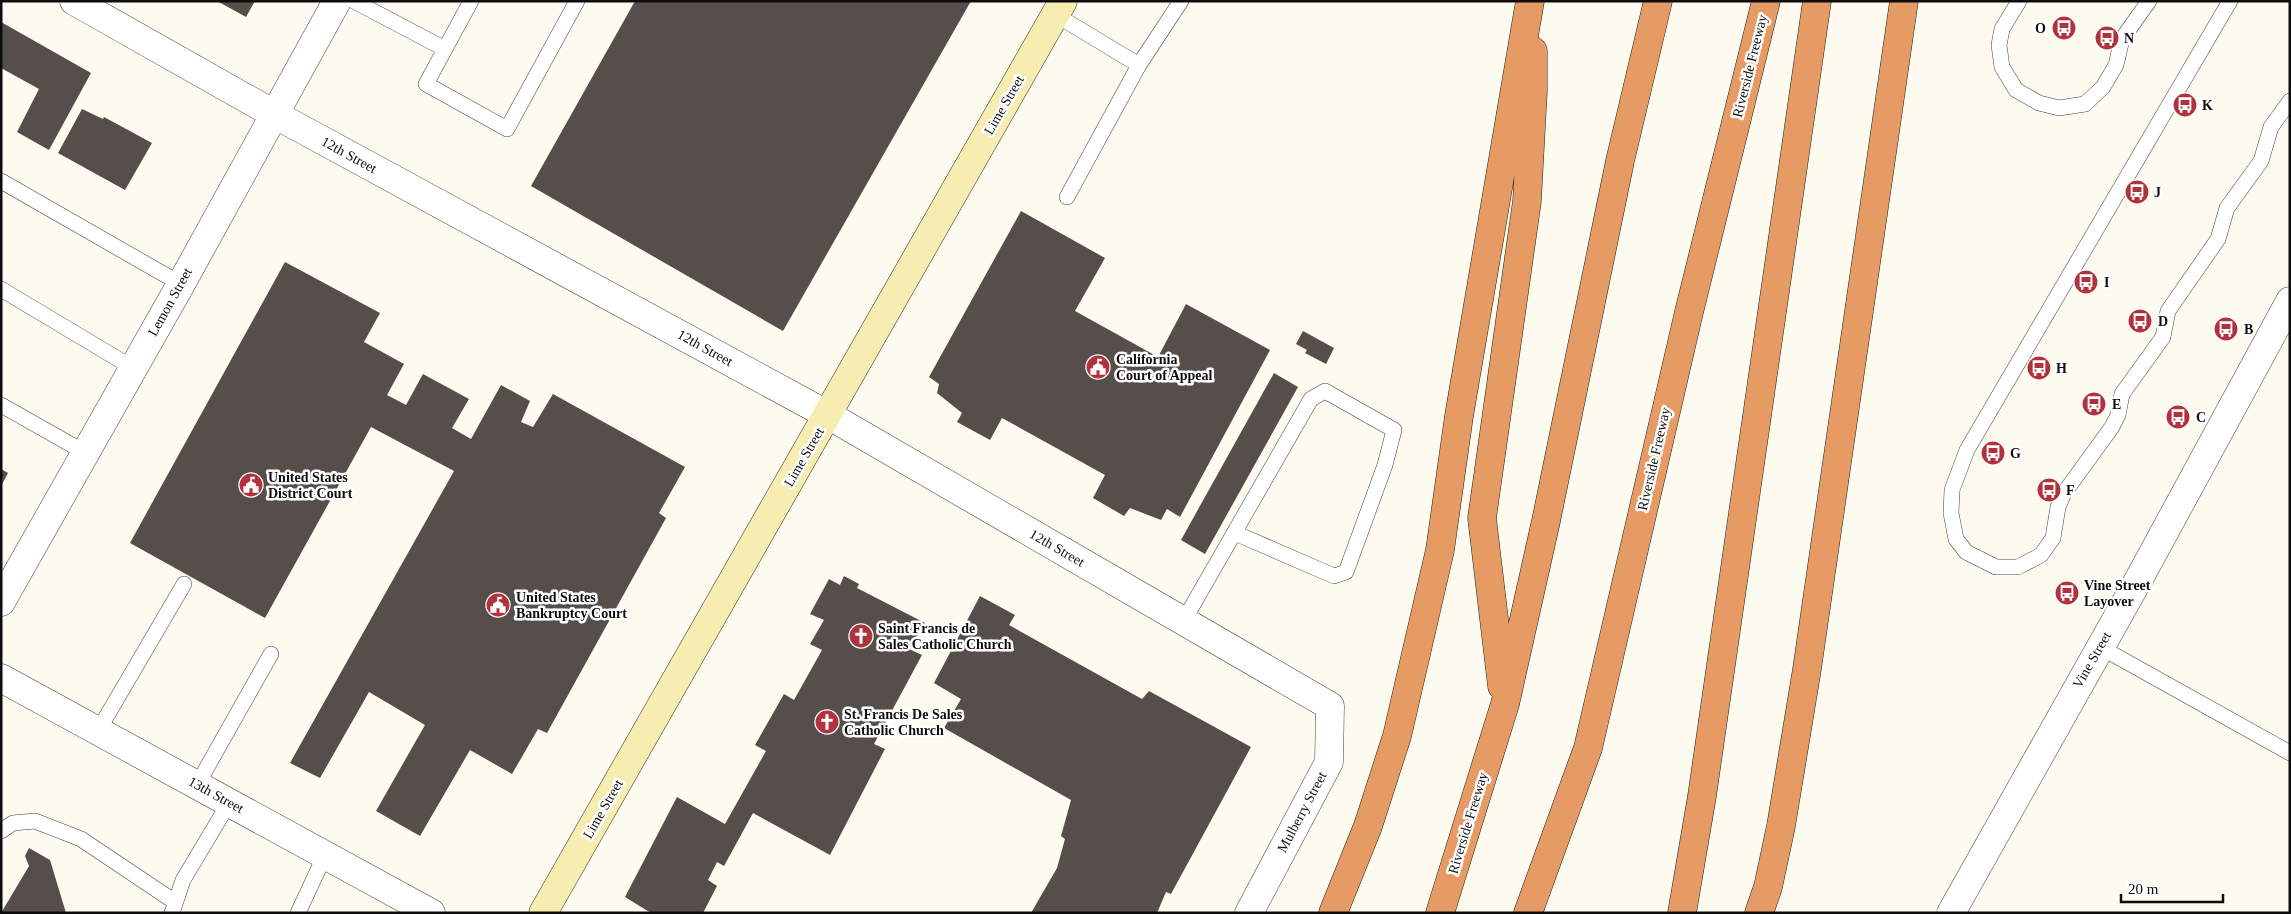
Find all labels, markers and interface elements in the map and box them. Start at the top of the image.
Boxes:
street label: Riverside Freeway [1730,13,1770,119]
bus stop icon: O [2051,15,2077,41]
place label: O [2035,21,2046,36]
bus stop icon: N [2094,25,2120,51]
place label: N [2124,31,2134,46]
street label: Lime Street [981,73,1027,137]
bus stop icon: K [2172,92,2198,118]
place label: K [2202,98,2213,113]
street label: 12th Street [319,134,379,176]
bus stop icon: J [2124,179,2150,205]
place label: J [2154,185,2161,200]
street label: Lemon Street [145,265,195,339]
bus stop icon: I [2073,269,2099,295]
place label: I [2104,275,2109,290]
bus stop icon: D [2127,308,2153,334]
place label: D [2158,314,2168,329]
bus stop icon: B [2213,316,2239,342]
place label: B [2244,322,2253,337]
street label: 12th Street [675,327,735,369]
place label: California Court of Appeal [1116,352,1213,383]
public building icon: California Court of Appeal [1085,354,1111,380]
bus stop icon: H [2026,355,2052,381]
place label: H [2056,361,2067,376]
bus stop icon: E [2081,391,2107,417]
place label: E [2112,397,2121,412]
bus stop icon: C [2165,404,2191,430]
street label: Riverside Freeway [1635,406,1673,512]
place label: C [2196,410,2206,425]
street label: Lime Street [781,425,827,489]
bus stop icon: G [1980,440,2006,466]
place label: G [2010,446,2021,461]
place label: United States District Court [268,470,353,501]
public building icon: United States District Court [238,472,264,498]
bus stop icon: F [2036,477,2062,503]
place label: F [2066,483,2075,498]
street label: 12th Street [1027,526,1087,570]
place label: Vine Street Layover [2084,578,2151,609]
bus stop icon: Vine Street Layover [2054,580,2080,606]
place label: United States Bankruptcy Court [516,590,627,621]
public building icon: United States Bankruptcy Court [485,592,511,618]
place label: Saint Francis de Sales Catholic Church [878,621,1012,652]
church icon: Saint Francis de Sales Catholic Church [848,623,874,649]
street label: Vine Street [2070,629,2114,691]
place label: St. Francis De Sales Catholic Church [844,707,963,738]
church icon: St. Francis De Sales Catholic Church [814,709,840,735]
street label: Mulberry Street [1274,769,1330,855]
street label: Riverside Freeway [1445,770,1491,876]
street label: 13th Street [186,774,246,816]
street label: Lime Street [580,777,626,841]
scale bar [2121,872,2224,904]
text: 20 m [2128,881,2159,897]

